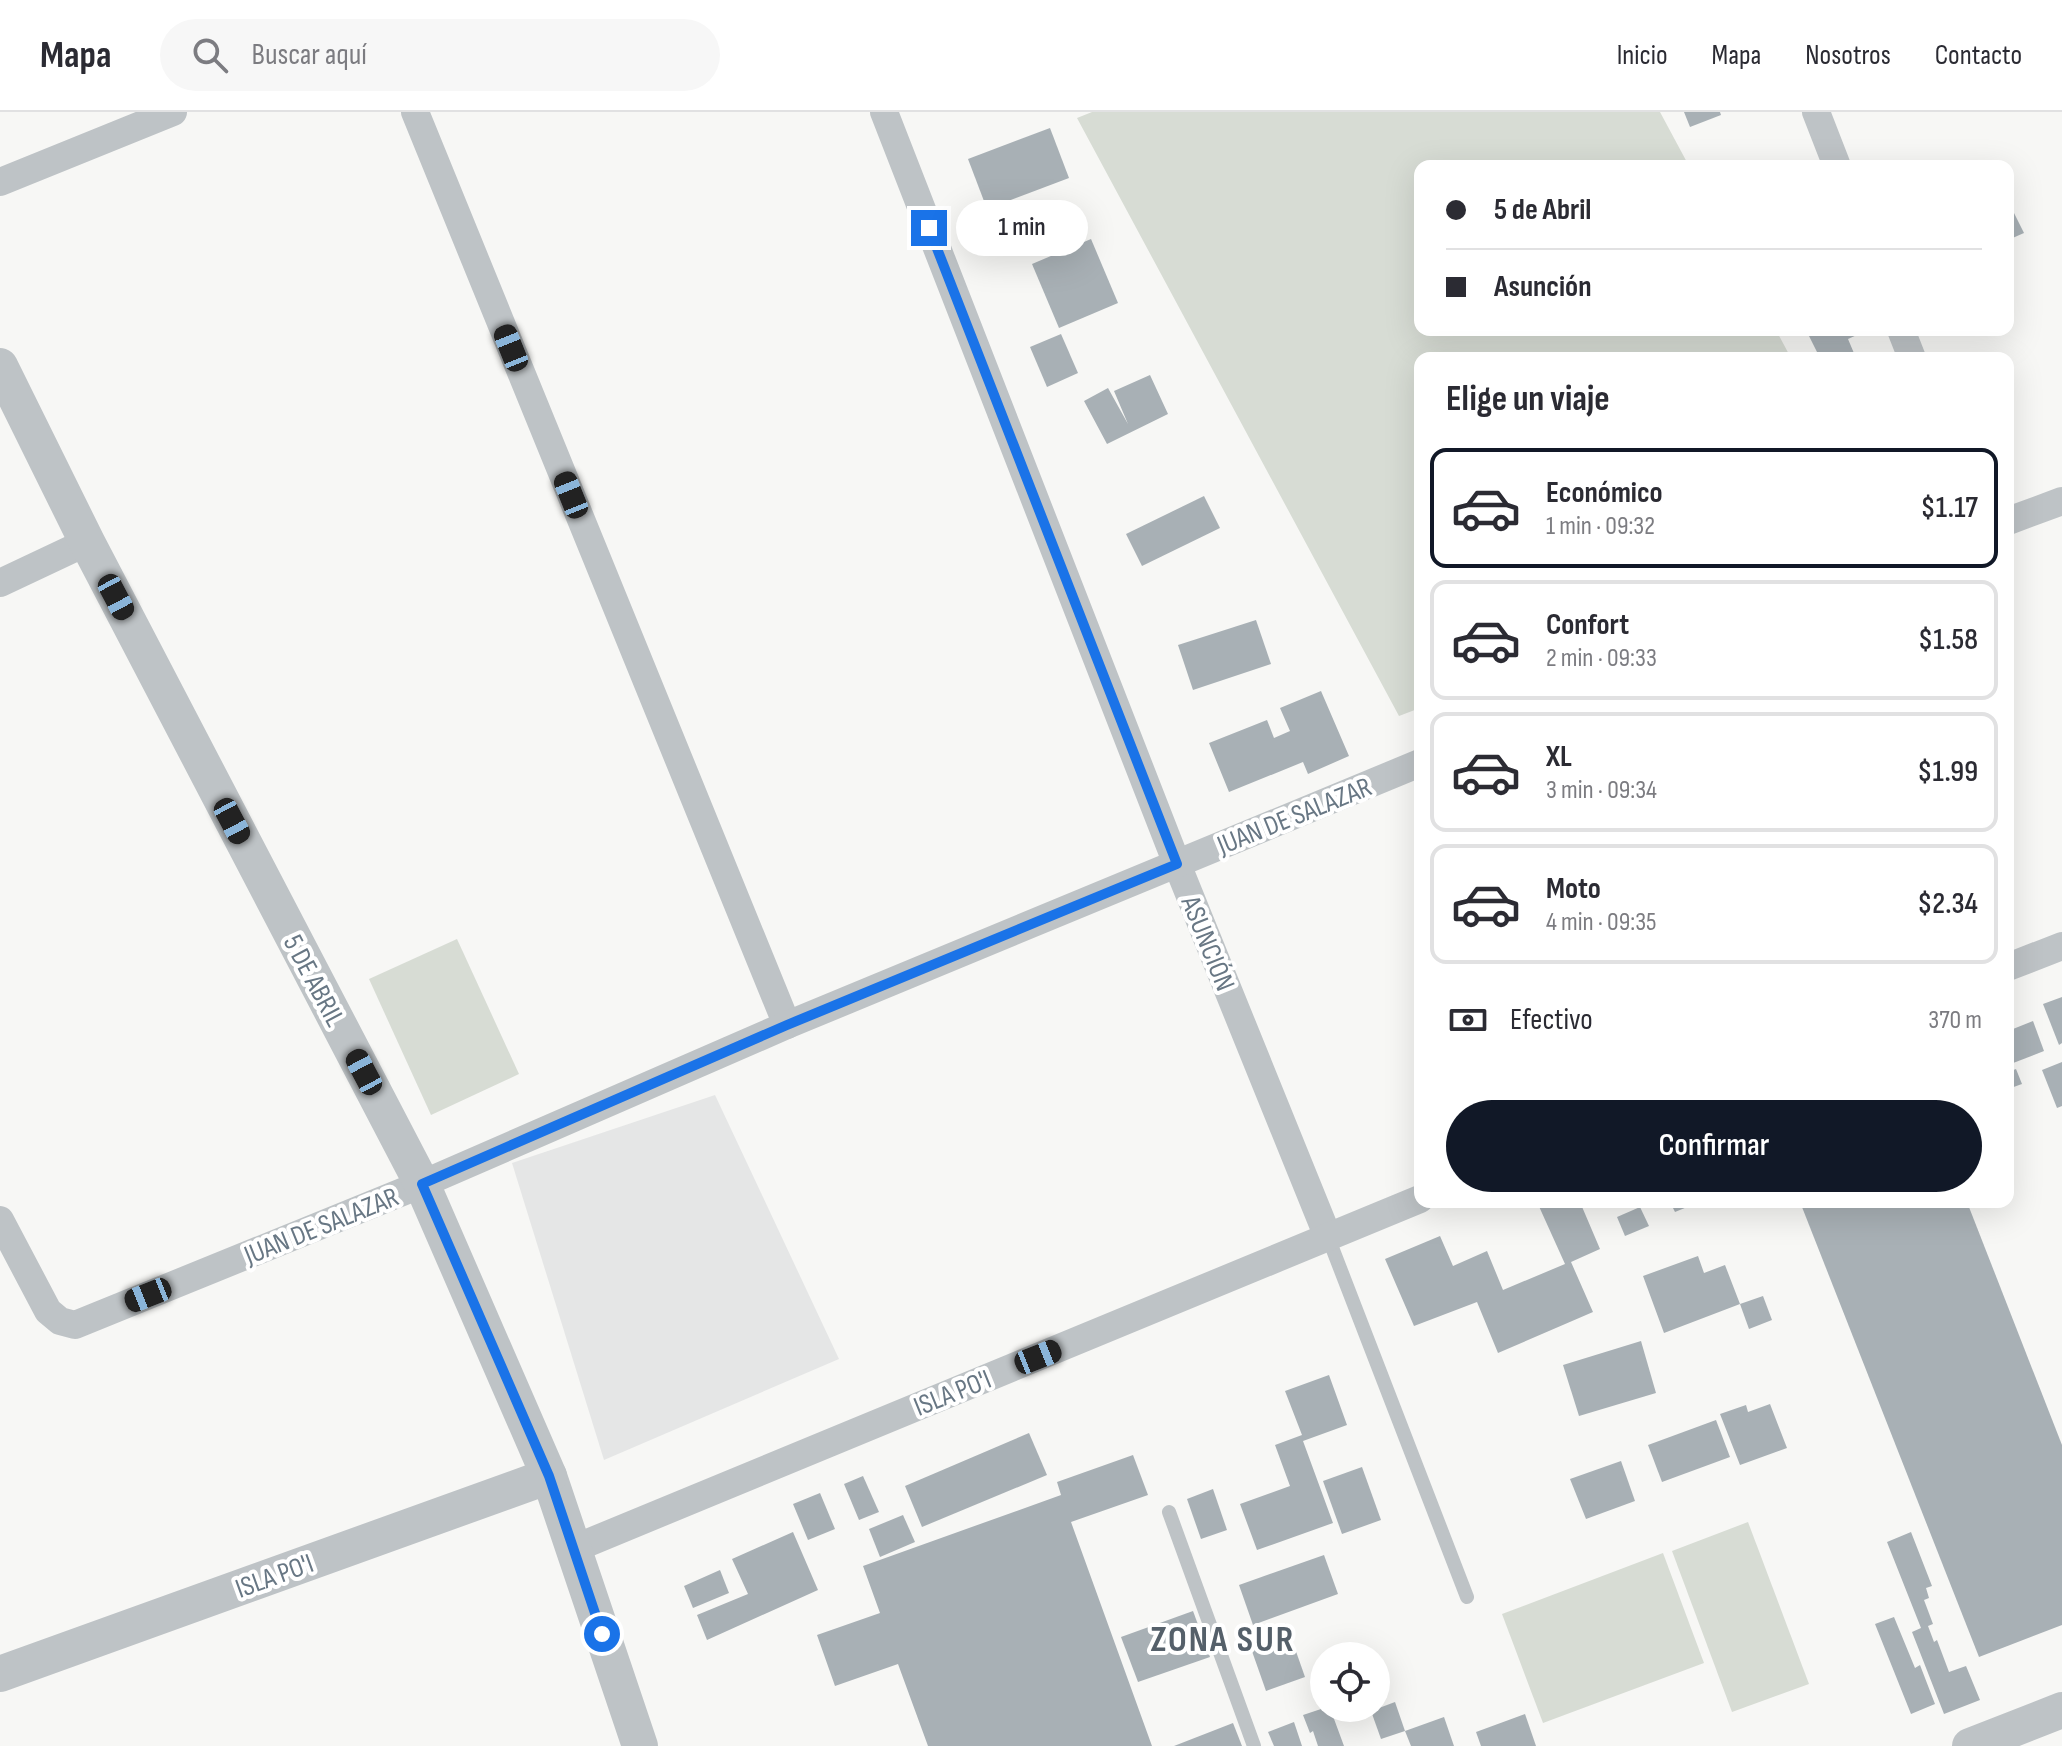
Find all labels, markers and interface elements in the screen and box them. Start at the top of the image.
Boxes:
search box [160,19,720,91]
text: Mapa [40,33,112,78]
icon: search [188,33,232,77]
text: Buscar aquí [252,37,367,73]
text: Inicio [1617,39,1668,72]
text: Mapa [1712,39,1761,72]
text: Nosotros [1805,39,1891,72]
text: Contacto [1935,39,2022,72]
text: 5 de Abril [1494,192,1591,228]
callout: 1 min [957,200,1089,256]
route end [911,210,947,246]
text: 1 min [998,212,1046,243]
text: Asunción [1494,269,1592,305]
car [491,321,531,375]
text: Elige un viaje [1446,378,1610,421]
car [551,468,591,522]
icon: car [1450,472,1522,544]
text: Económico [1546,475,1663,511]
text: $1.17 [1920,490,1978,526]
text: 1 min · 09:32 [1546,511,1655,542]
car [94,570,138,624]
icon: car [1450,604,1522,676]
text: Confort [1546,607,1629,643]
text: $1.58 [1918,622,1978,658]
text: 2 min · 09:33 [1546,643,1657,674]
icon: car [1450,736,1522,808]
text: XL [1546,739,1572,775]
text: $1.99 [1917,754,1978,790]
street label: JUAN DE SALAZAR [1212,770,1377,863]
text: 3 min · 09:34 [1546,775,1657,806]
car [210,794,254,848]
icon: car [1450,868,1522,940]
text: Moto [1546,871,1601,907]
text: $2.34 [1917,886,1978,922]
street label: ASUNCIÓN [1173,890,1242,996]
text: 4 min · 09:35 [1546,907,1656,938]
street label: 5 DE ABRIL [276,929,351,1032]
icon: cash [1446,998,1490,1042]
text: Efectivo [1510,1002,1593,1038]
text: 370 m [1928,1005,1982,1036]
car [342,1045,386,1099]
button: Confirmar [1446,1100,1982,1192]
street label: JUAN DE SALAZAR [239,1180,404,1273]
car [121,1275,175,1315]
car [1011,1337,1065,1377]
street label: ISLA PO'I [909,1363,996,1424]
street label: ISLA PO'I [231,1547,318,1606]
route start [584,1616,620,1652]
district label: ZONA SUR [1151,1619,1295,1662]
map controls [1310,1642,1390,1722]
button: locate [1310,1642,1390,1722]

